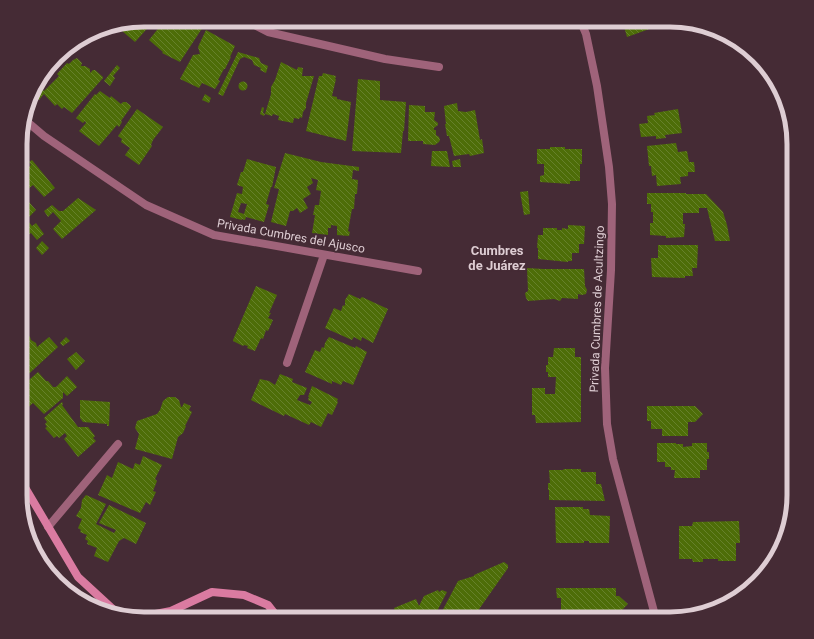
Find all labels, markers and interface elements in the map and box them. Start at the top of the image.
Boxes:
street label: Privada Cumbres del Ajusco [216,216,366,256]
street label: Privada Cumbres de Acultzingo [587,225,607,393]
district label: Cumbres de Juárez [468,243,526,273]

